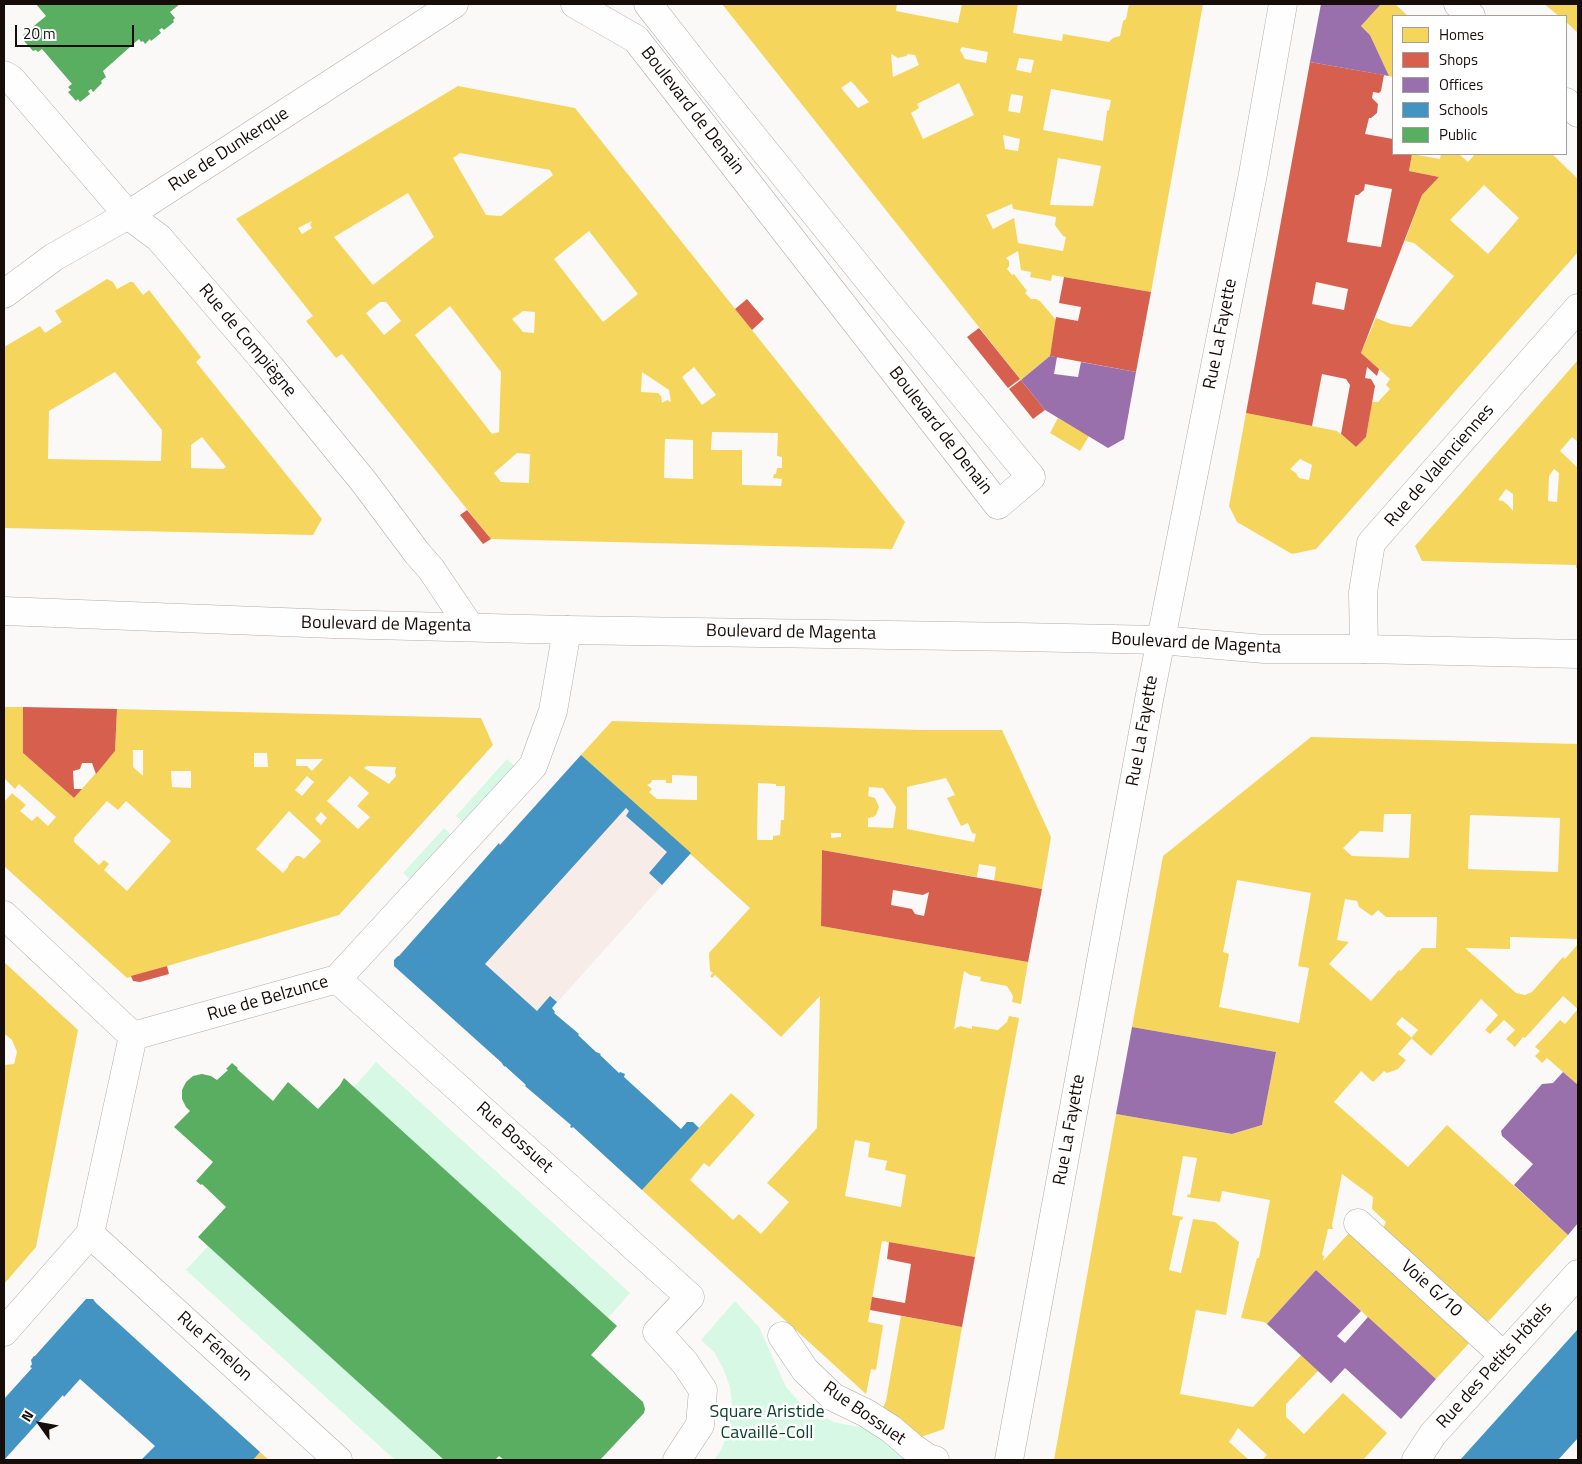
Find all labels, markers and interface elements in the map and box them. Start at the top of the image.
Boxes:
scale bar [18,15,136,47]
legend [1392,15,1567,155]
text: 20 m [23,22,56,45]
text: Homes [1439,23,1484,46]
street label: Boulevard de Denain [636,43,748,179]
text: Shops [1439,48,1478,71]
text: Offices [1439,73,1483,96]
text: Schools [1439,98,1488,121]
street label: Rue de Dunkerque [165,103,293,197]
text: Public [1439,123,1477,146]
street label: Rue La Fayette [1200,277,1242,391]
street label: Rue de Compiègne [193,280,301,402]
street label: Boulevard de Denain [884,363,996,499]
street label: Rue de Valenciennes [1381,400,1499,532]
street label: Boulevard de Magenta [301,613,471,637]
street label: Boulevard de Magenta [706,621,876,645]
street label: Boulevard de Magenta [1110,629,1282,659]
street label: Rue La Fayette [1123,674,1163,788]
street label: Rue de Belzunce [205,971,331,1027]
street label: Rue La Fayette [1050,1073,1090,1187]
street label: Rue Bossuet [471,1098,557,1178]
street label: Voie G/10 [1396,1256,1466,1322]
street label: Rue des Petits Hôtels [1433,1298,1557,1434]
street label: Rue Fénelon [172,1308,256,1386]
street label: Rue Bossuet [819,1378,909,1450]
north arrow [15,1399,65,1449]
park label: Square Aristide Cavaillé-Coll [709,1402,825,1445]
text: N [15,1406,38,1425]

